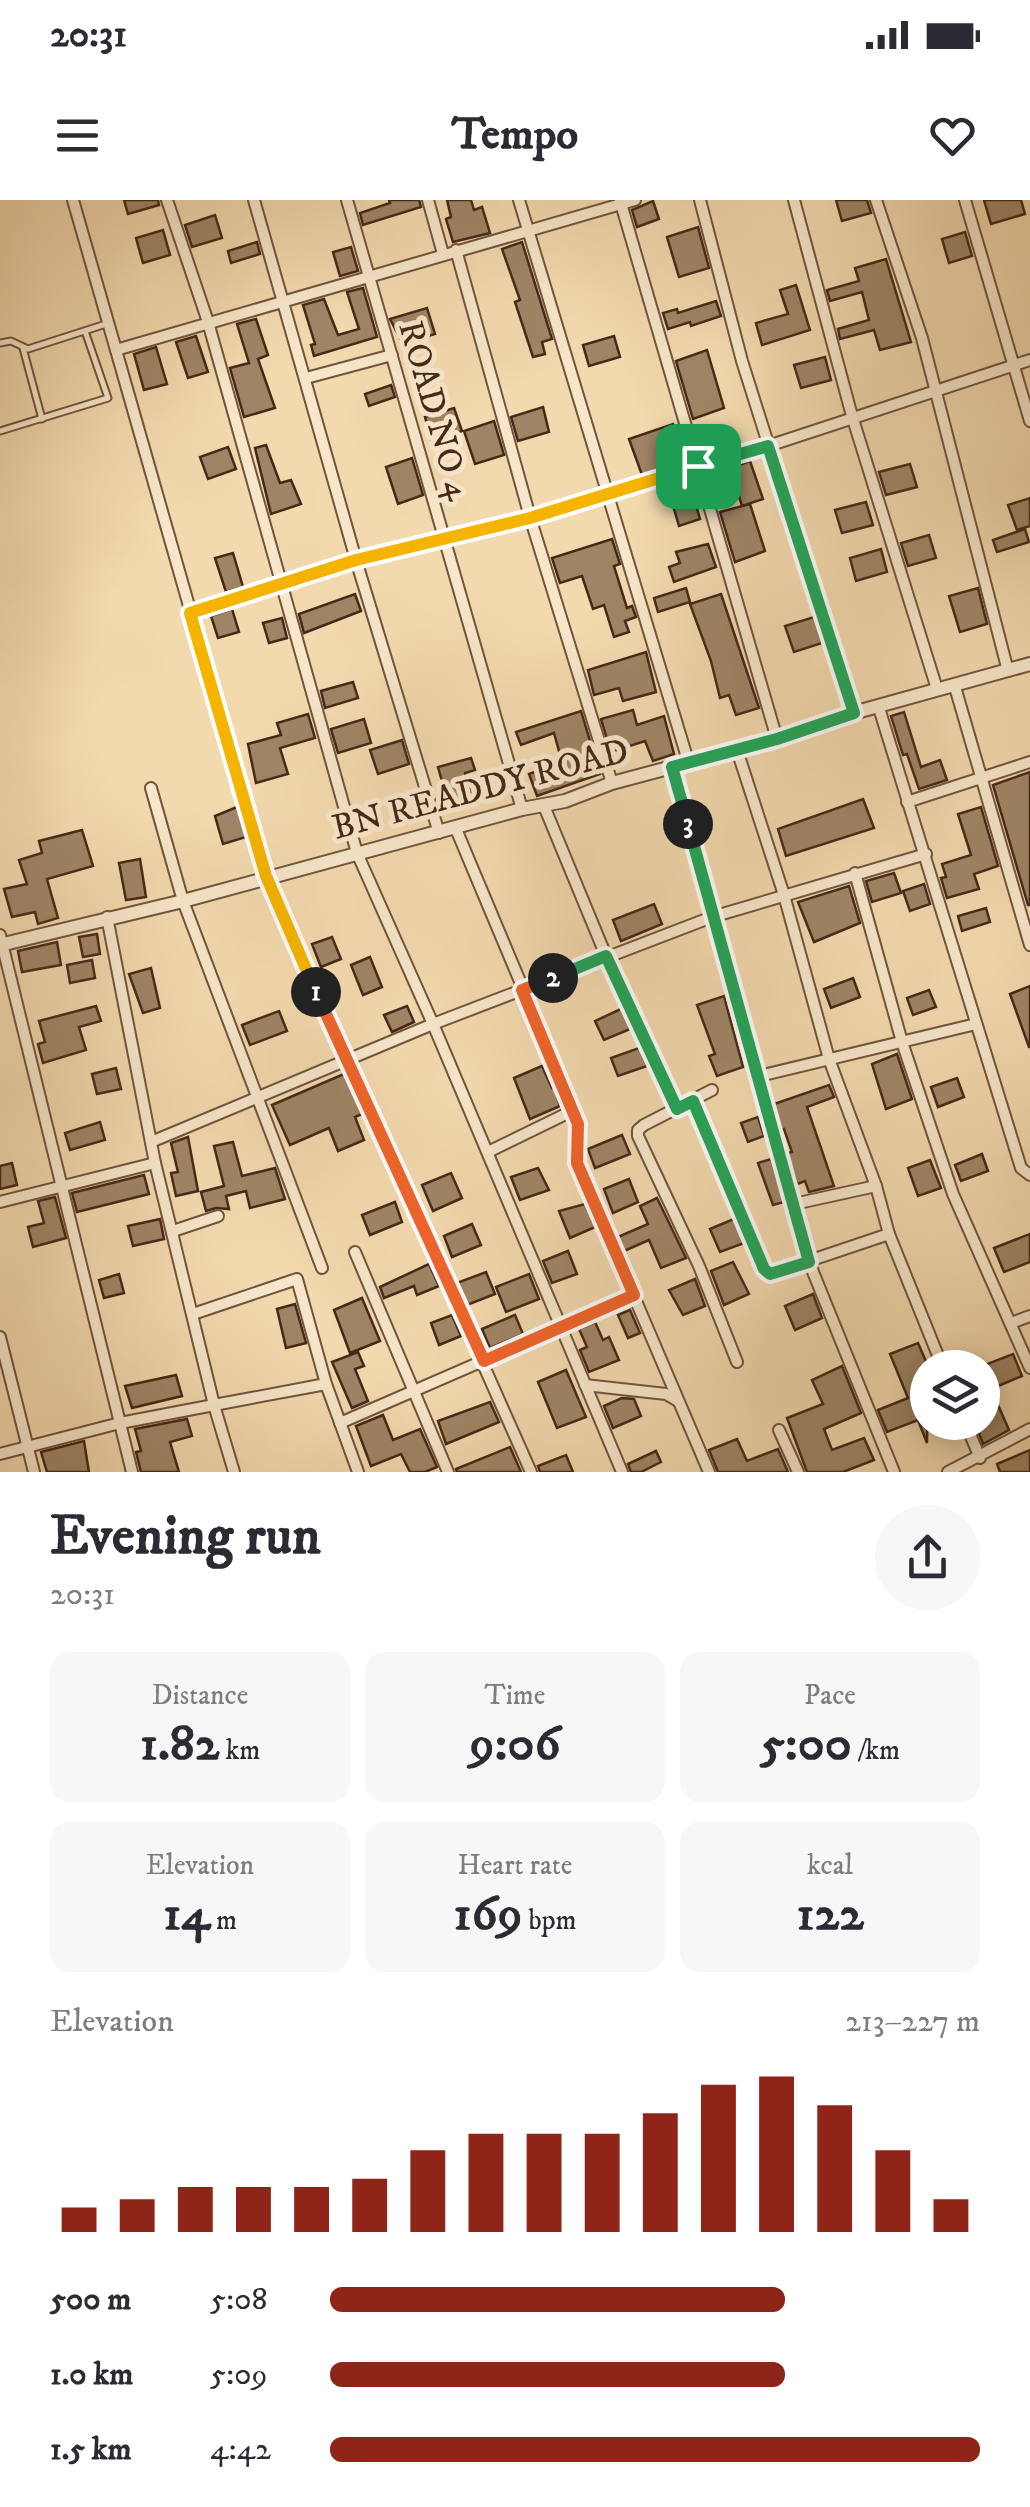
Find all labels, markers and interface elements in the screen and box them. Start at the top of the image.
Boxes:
text: 20:31 [50,11,127,59]
text: Tempo [452,107,578,163]
icon: menu [50,108,105,163]
icon: heart [925,108,980,163]
street label: ROAD NO 4 [388,316,481,506]
pin [656,424,741,509]
icon: arrive [671,439,726,494]
street label: BN READDY ROAD [328,729,633,851]
pin: 3 [663,799,713,849]
text: 3 [683,806,693,841]
pin: 2 [528,953,578,1003]
text: 2 [546,960,560,995]
pin: 1 [291,967,341,1017]
text: 1 [311,974,321,1009]
map controls [910,1350,1000,1440]
button: layers [910,1350,1000,1440]
text: Evening run [50,1503,321,1572]
button: share [875,1505,980,1610]
text: 20:31 [50,1575,115,1615]
text: Distance [152,1678,248,1713]
text: Time [485,1678,545,1713]
text: Pace [804,1678,856,1713]
text: 1.82 [140,1713,219,1776]
text: 9:06 [470,1713,560,1776]
text: 5:00 [760,1713,852,1776]
text: km [219,1733,260,1768]
text: /km [852,1733,900,1768]
text: Elevation [146,1848,254,1883]
text: Heart rate [458,1848,572,1883]
text: kcal [807,1848,853,1883]
text: 14 [163,1883,210,1946]
text: 169 [453,1883,522,1946]
text: 122 [796,1883,864,1946]
text: m [210,1903,237,1938]
text: bpm [522,1903,577,1938]
text: Elevation [50,2002,174,2042]
text: 213–227 m [845,2002,980,2042]
text: 500 m [50,2280,131,2320]
text: 5:08 [210,2280,267,2320]
text: 1.0 km [50,2355,133,2395]
text: 5:09 [210,2355,267,2395]
text: 1.5 km [50,2430,132,2470]
text: 4:42 [210,2430,271,2470]

